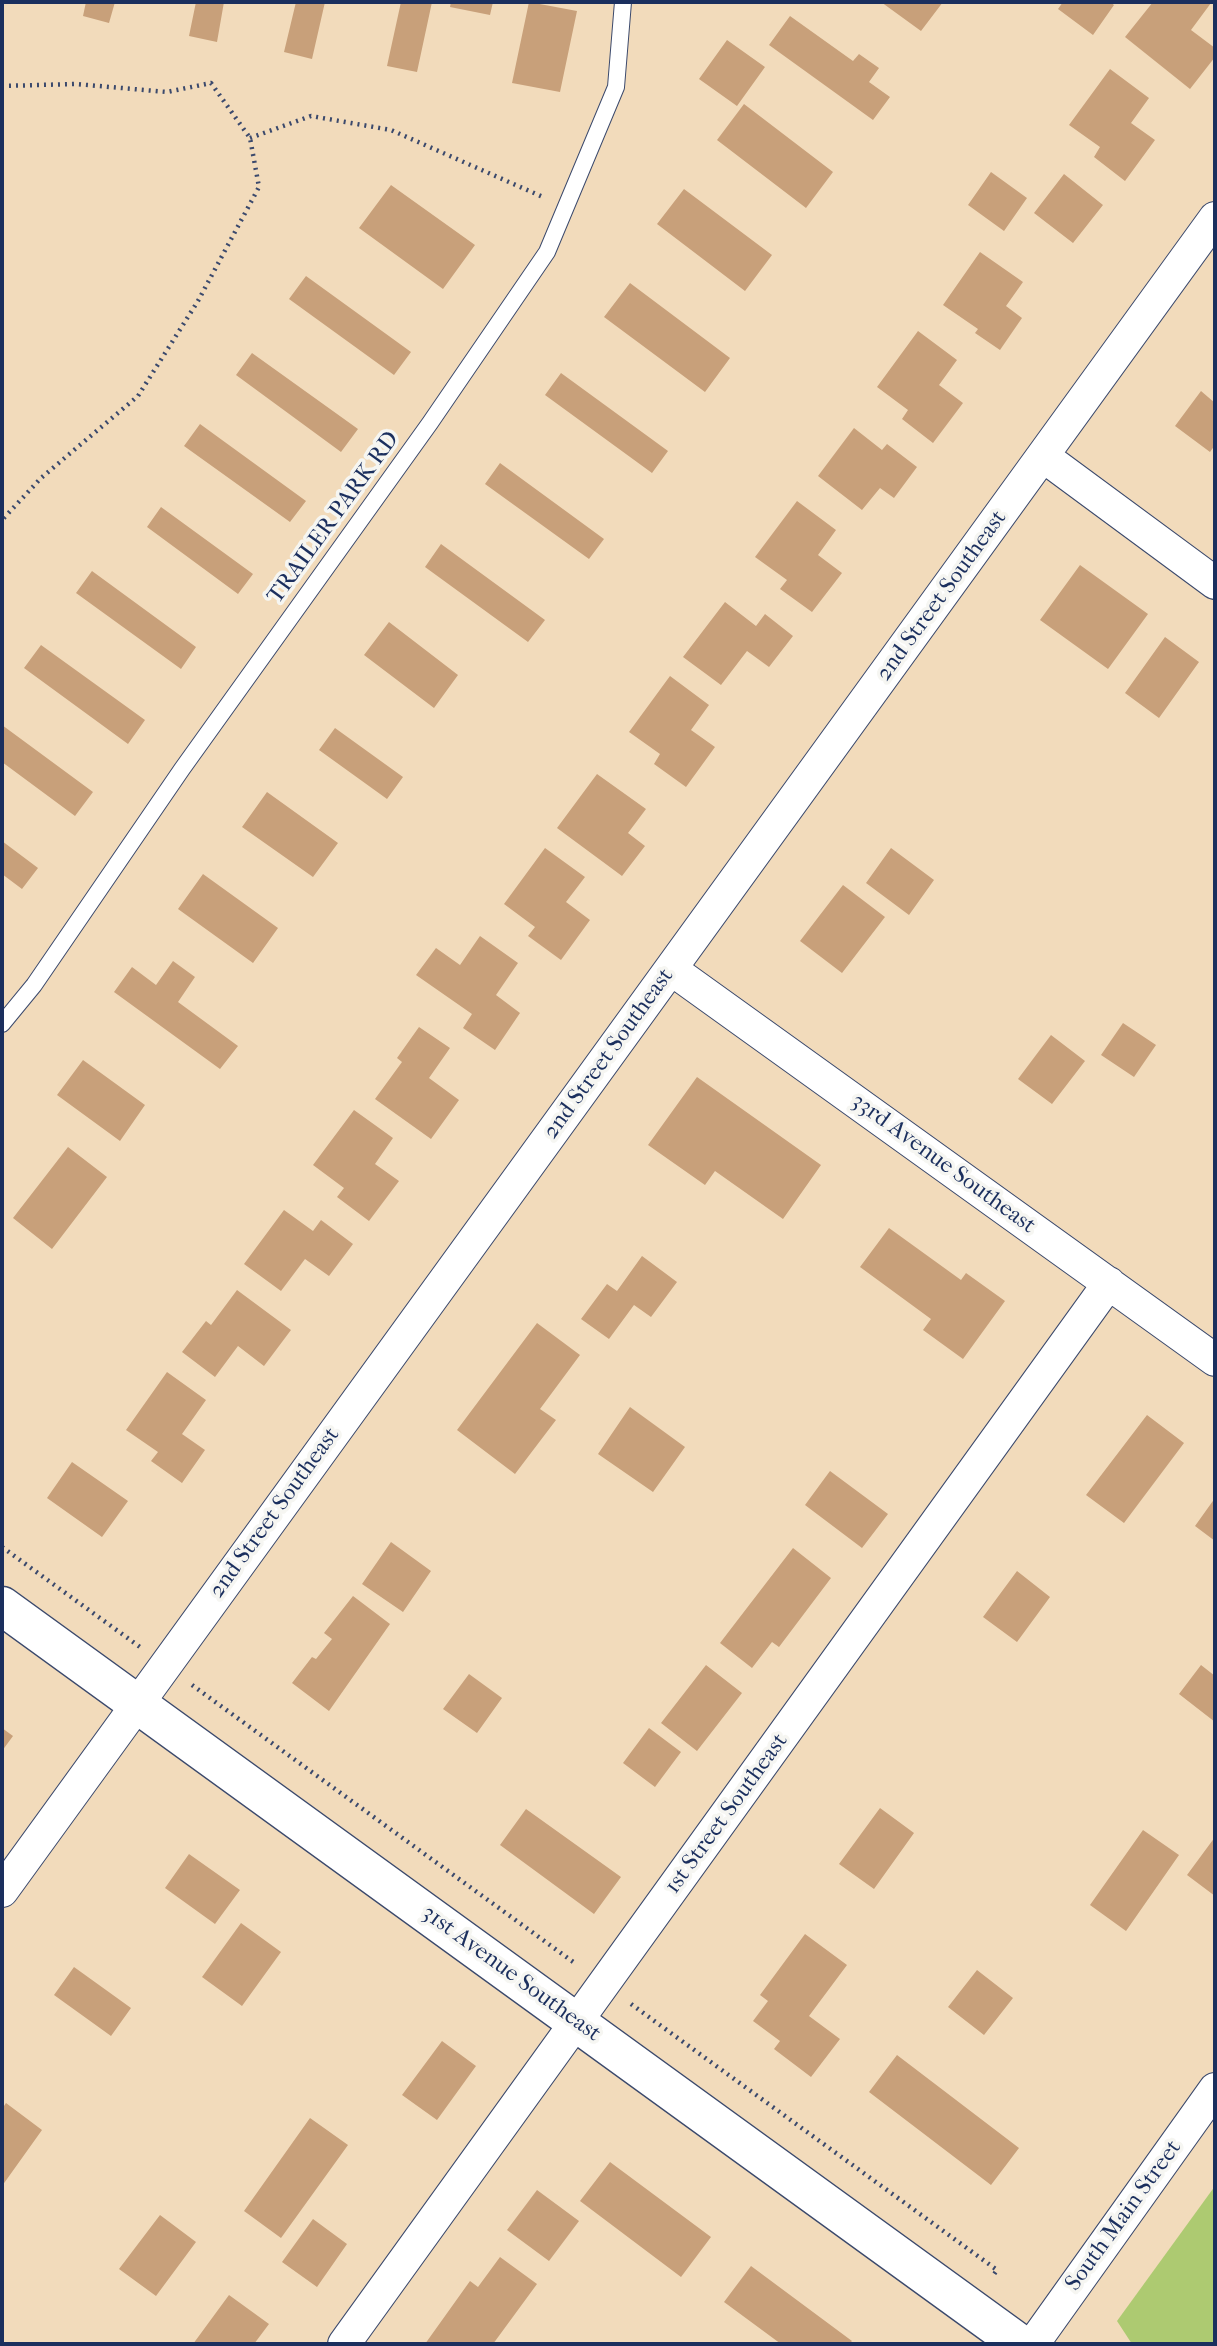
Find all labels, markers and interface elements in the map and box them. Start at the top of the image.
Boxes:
street label: TRAILER PARK RD [262,427,406,609]
street label: 2nd Street Southeast [871,505,1013,687]
street label: 2nd Street Southeast [538,963,680,1145]
street label: 33rd Avenue Southeast [845,1088,1041,1240]
street label: 2nd Street Southeast [204,1422,346,1604]
street label: 1st Street Southeast [660,1728,794,1900]
street label: 31st Avenue Southeast [416,1900,606,2048]
street label: South Main Street [1060,2135,1188,2297]

